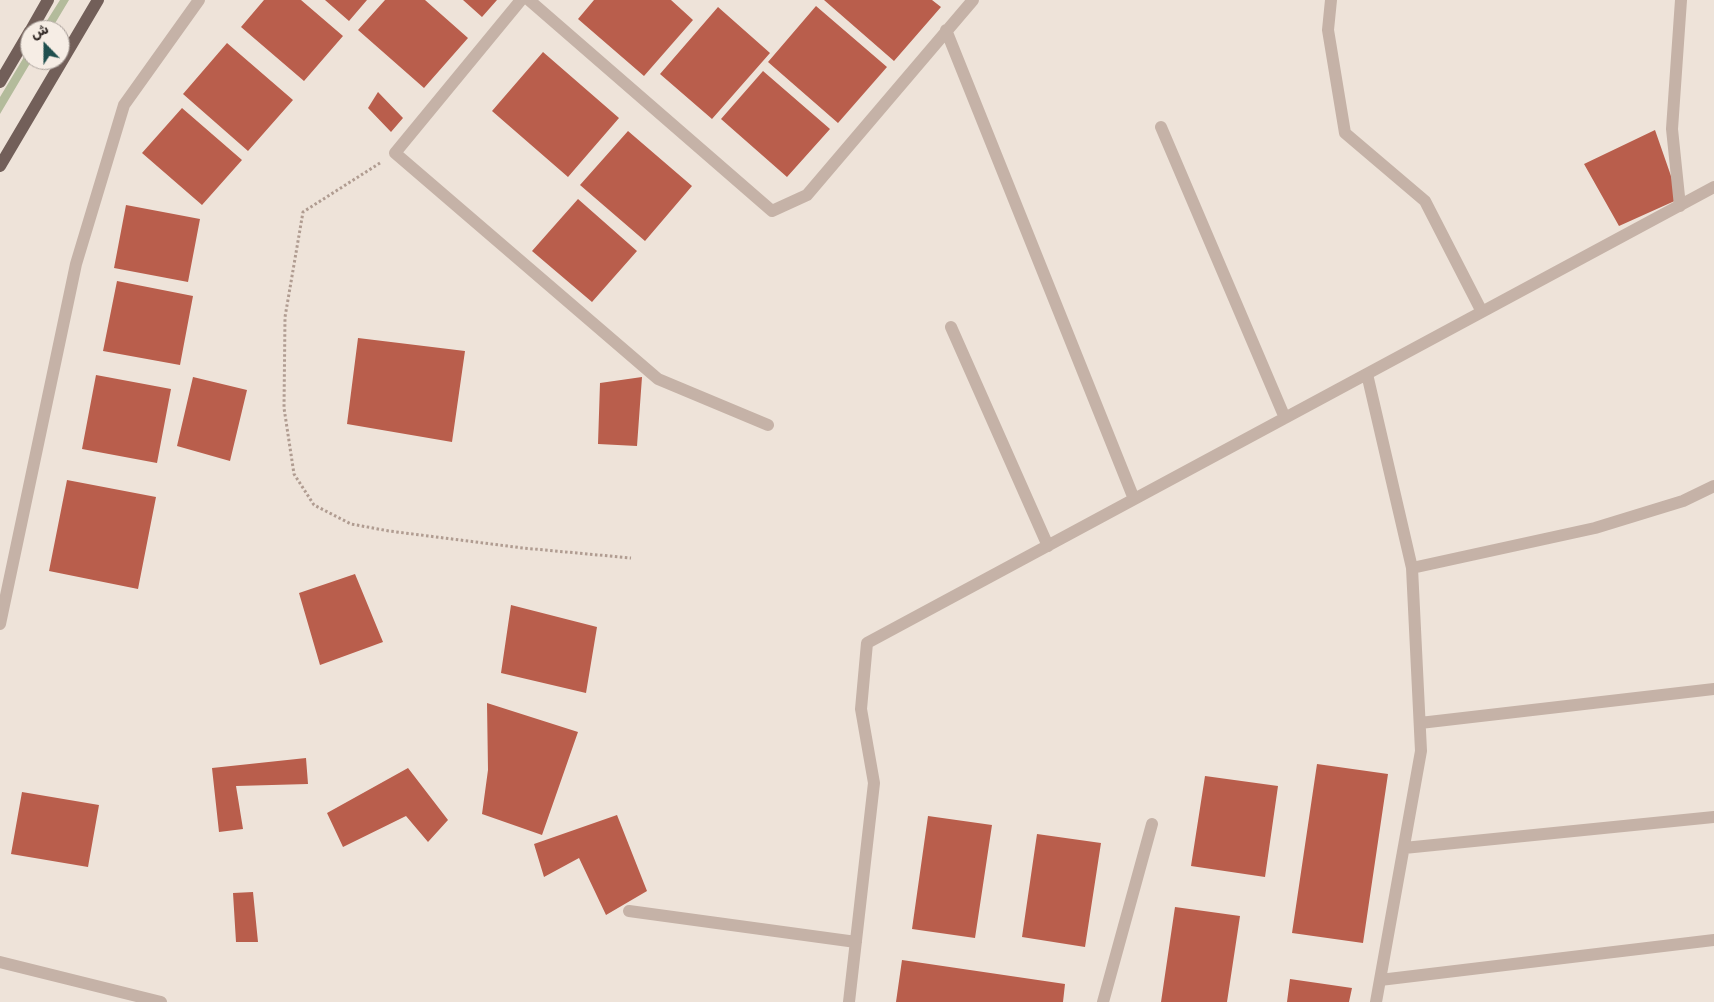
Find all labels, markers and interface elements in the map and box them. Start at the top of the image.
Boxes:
north arrow [20,20,70,70]
text: ش [28,20,51,43]

